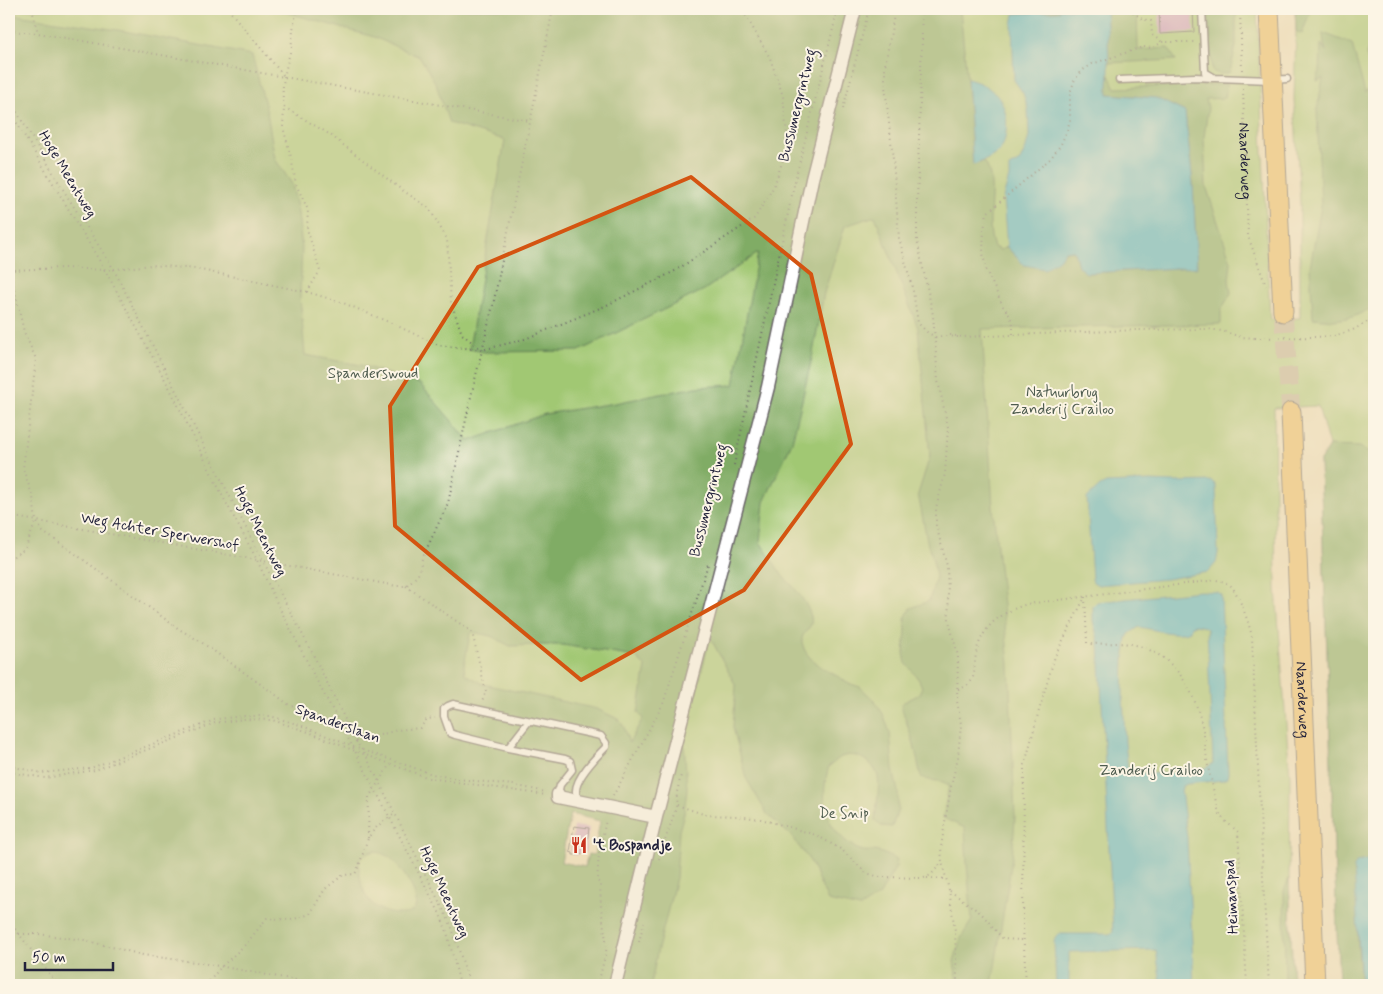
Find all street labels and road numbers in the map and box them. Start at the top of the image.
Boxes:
street label: Bussumergrintweg [774,47,823,164]
street label: Naarderweg [1233,122,1256,200]
street label: Hoge Meentweg [32,127,101,223]
street label: Bussumergrintweg [685,442,734,559]
street label: Hoge Meentweg [228,483,291,580]
street label: Weg Achter Sperwershof [79,508,240,557]
street label: Naarderweg [1290,661,1314,739]
street label: Spanderslaan [292,699,383,749]
street label: Hoge Meentweg [413,843,474,942]
street label: Heimanspad [1220,859,1244,935]

